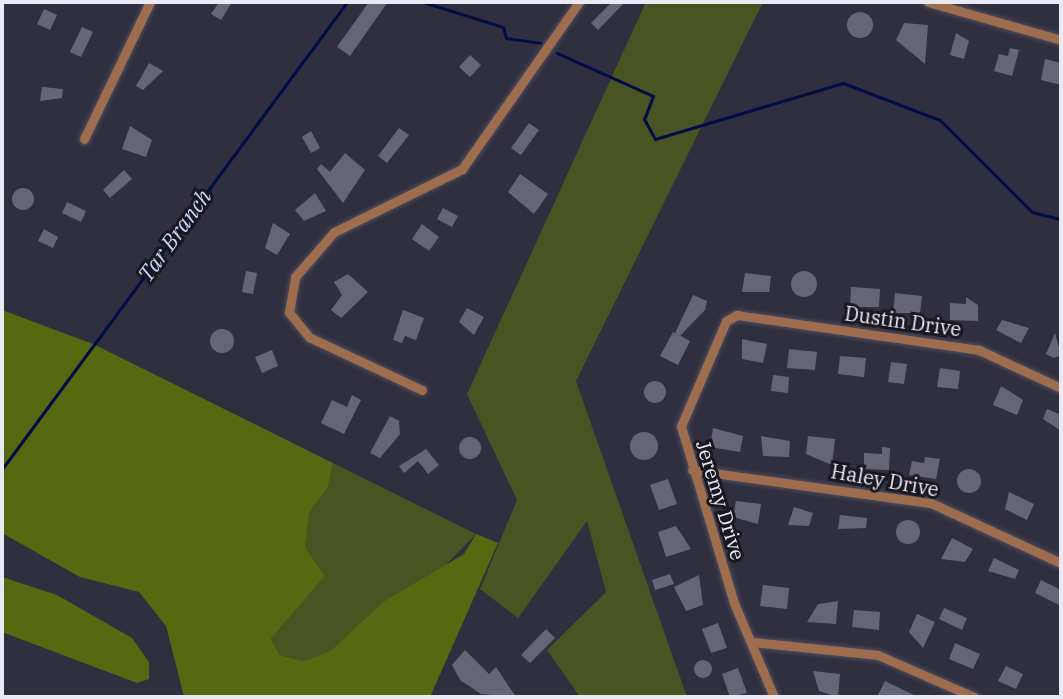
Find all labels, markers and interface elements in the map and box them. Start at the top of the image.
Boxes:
water label: Tar Branch [132,184,216,286]
street label: Dustin Drive [843,301,963,341]
street label: Jeremy Drive [691,437,751,563]
street label: Haley Drive [829,459,941,501]

